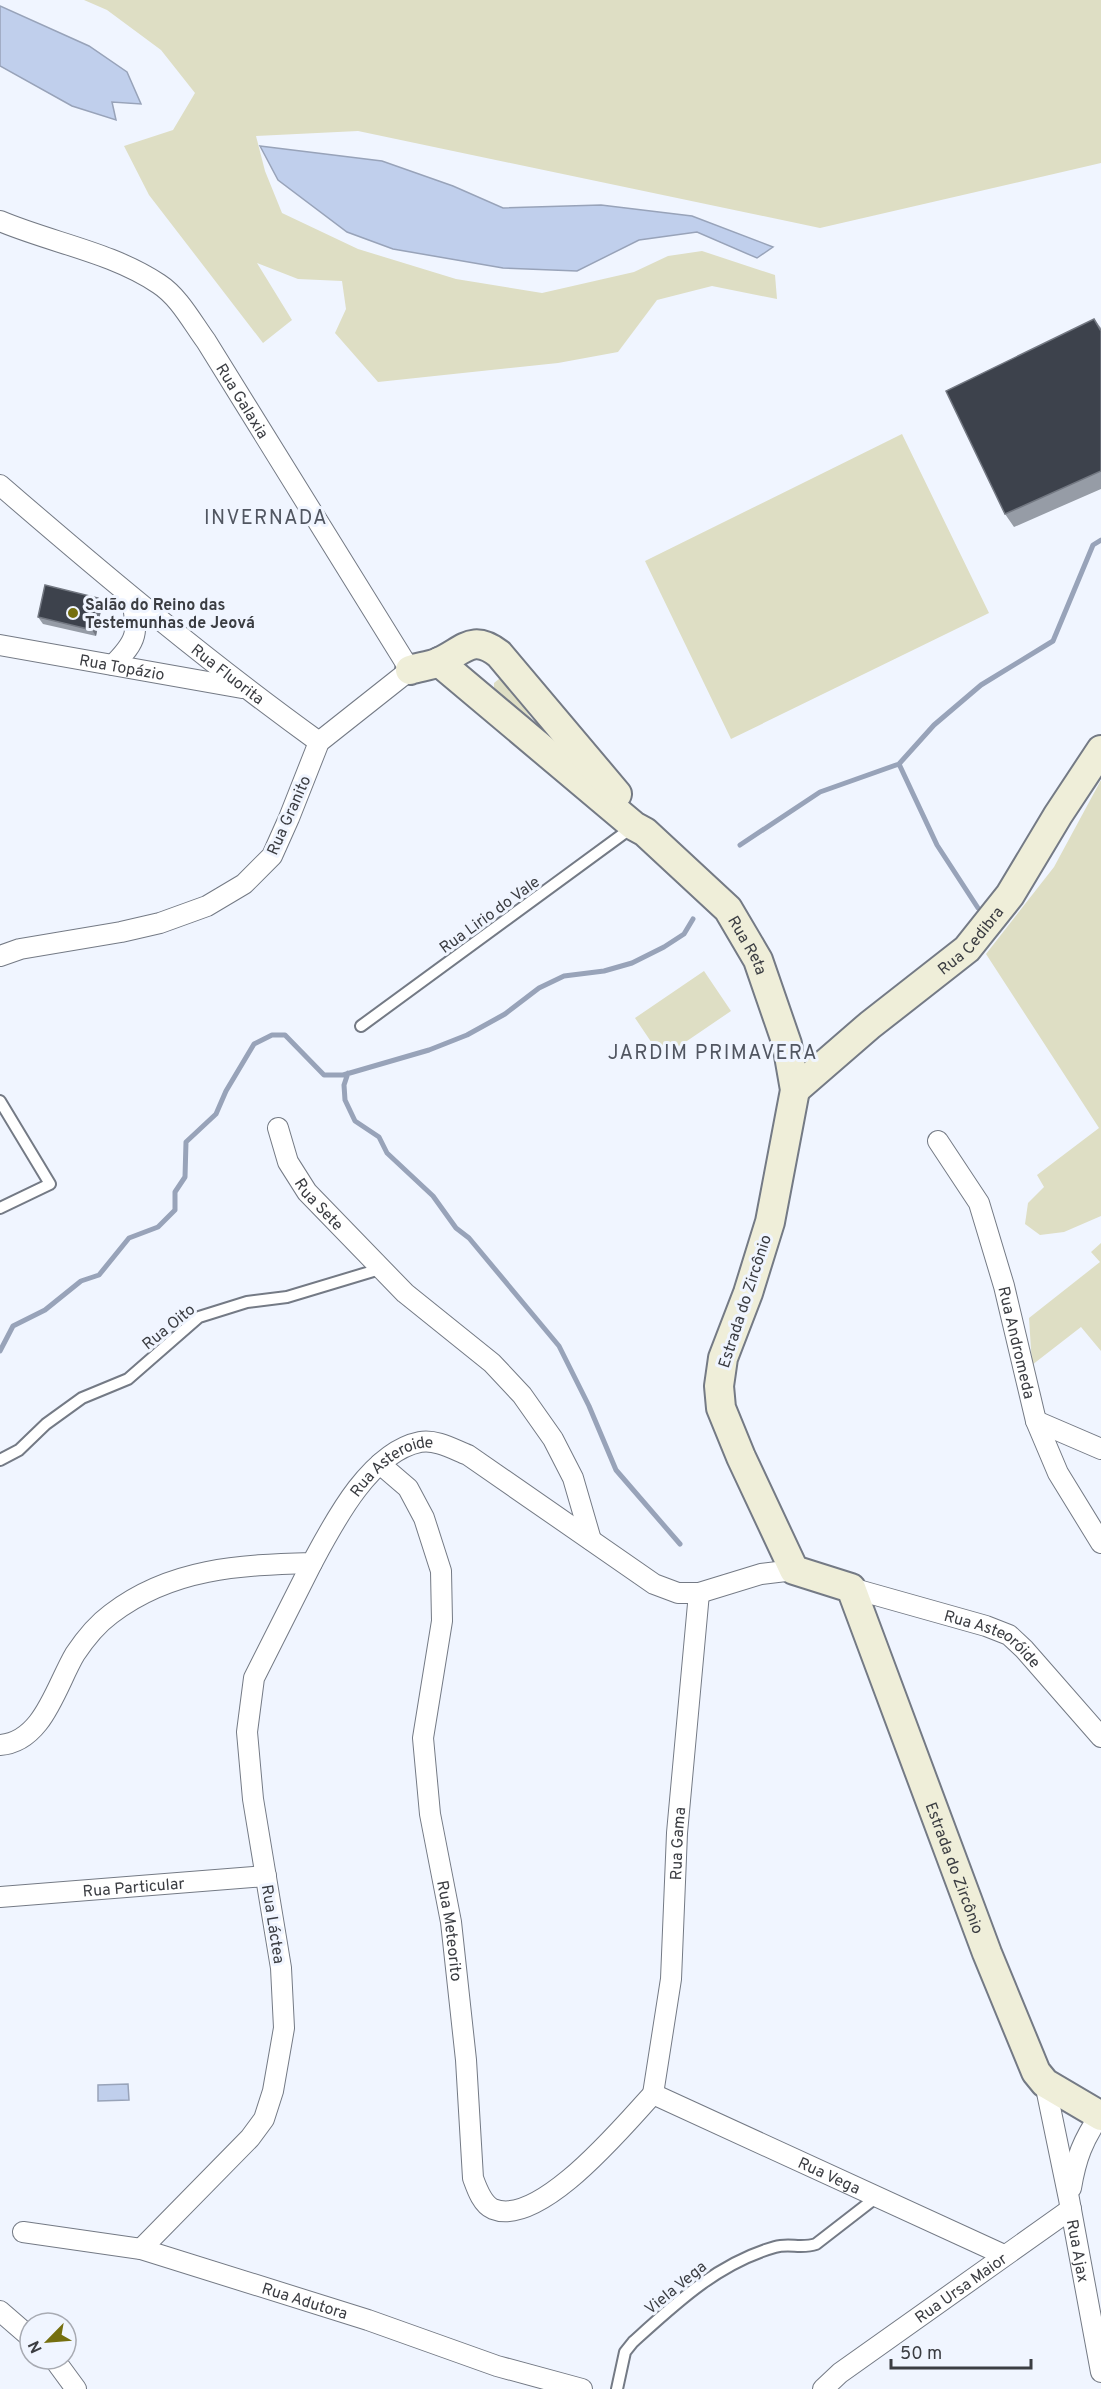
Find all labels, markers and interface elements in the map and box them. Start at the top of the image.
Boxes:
street label: Rua Galaxia [210,360,272,443]
district label: INVERNADA [204,506,328,532]
place label: Salão do Reino das Testemunhas de Jeová [85,596,255,634]
marker: Salão do Reino das Testemunhas de Jeová [66,606,80,620]
street label: Rua Fluorita [186,641,267,710]
street label: Rua Topázio [77,651,166,686]
street label: Rua Granito [263,773,316,859]
street label: Rua Lirio do Vale [436,873,544,959]
street label: Rua Cedibra [934,903,1009,980]
street label: Rua Reta [722,913,770,978]
district label: JARDIM PRIMAVERA [608,1041,818,1067]
street label: Rua Sete [289,1175,347,1236]
street label: Estrada do Zircônio [715,1232,777,1371]
street label: Rua Andromeda [992,1285,1038,1401]
street label: Rua Oito [139,1300,200,1355]
street label: Rua Asteroide [346,1433,434,1502]
street label: Rua Asteoróide [941,1607,1044,1673]
street label: Estrada do Zircônio [920,1800,987,1937]
street label: Rua Gama [667,1806,691,1881]
street label: Rua Particular [82,1874,186,1902]
street label: Rua Meteorito [431,1879,465,1982]
street label: Rua Láctea [256,1883,288,1965]
street label: Rua Vega [794,2154,863,2200]
street label: Rua Ajax [1061,2218,1092,2284]
street label: Rua Ursa Maior [912,2250,1012,2329]
street label: Viela Vega [641,2257,711,2320]
street label: Rua Adutora [259,2279,350,2325]
north arrow [18,2311,78,2371]
scale bar [891,2332,1030,2370]
text: N [25,2337,48,2356]
text: 50 m [900,2343,942,2366]

